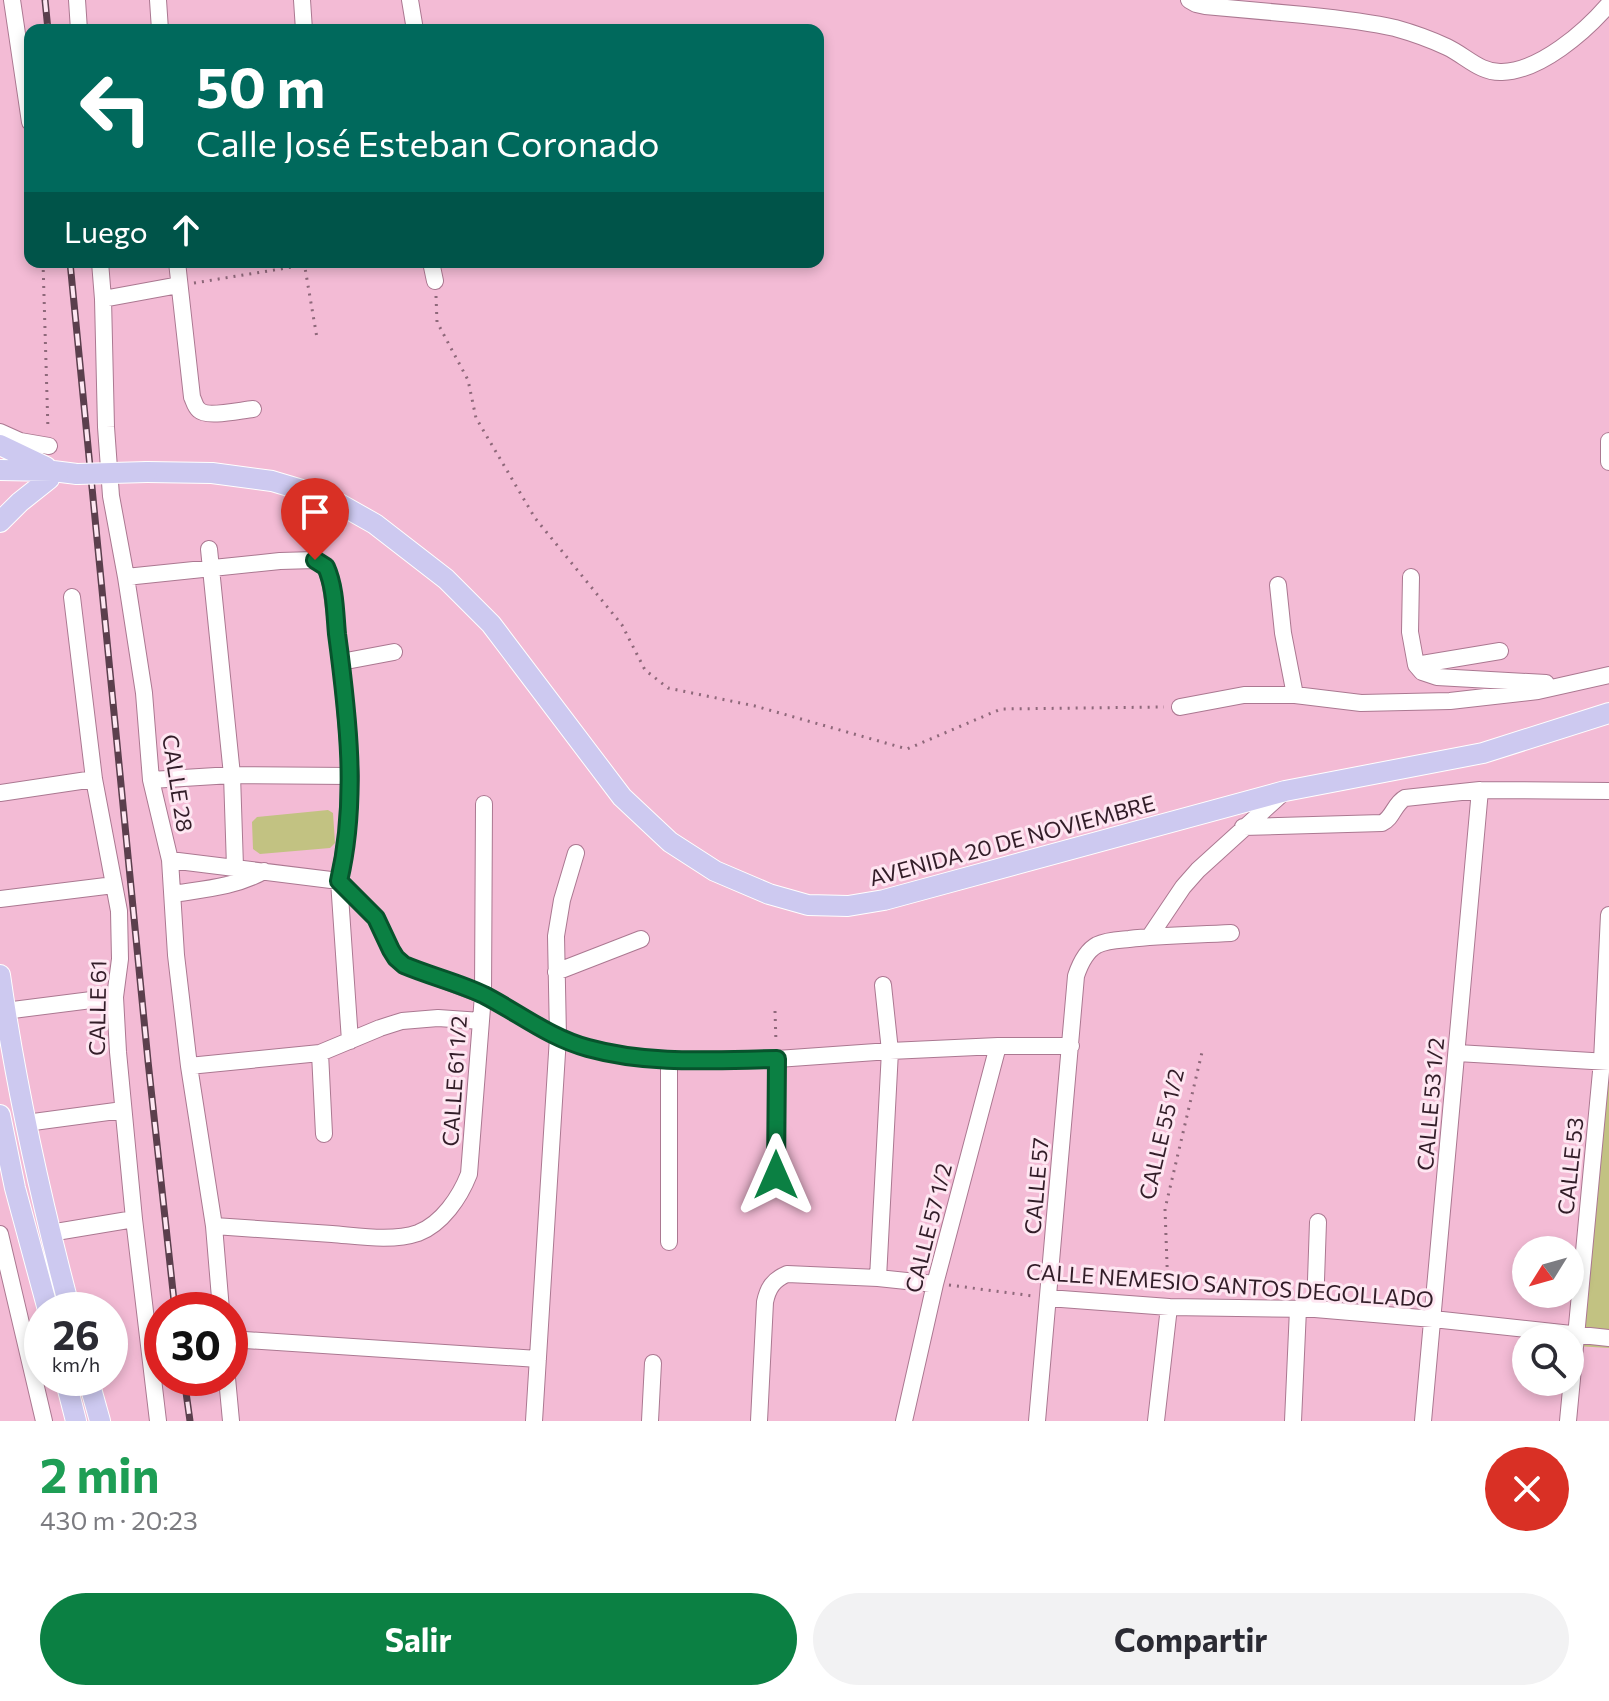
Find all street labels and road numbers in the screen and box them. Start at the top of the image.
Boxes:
street label: CALLE 28 [157,732,199,834]
street label: AVENIDA 20 DE NOVIEMBRE [866,789,1158,891]
street label: CALLE 61 [83,960,111,1056]
street label: CALLE 61 1/2 [436,1015,472,1147]
street label: CALLE 53 1/2 [1411,1036,1449,1172]
street label: CALLE 55 1/2 [1133,1066,1189,1202]
street label: CALLE 53 [1551,1116,1589,1216]
street label: CALLE 57 [1018,1137,1054,1235]
street label: CALLE 57 1/2 [899,1160,957,1296]
street label: CALLE NEMESIO SANTOS DEGOLLADO [1025,1257,1435,1313]

